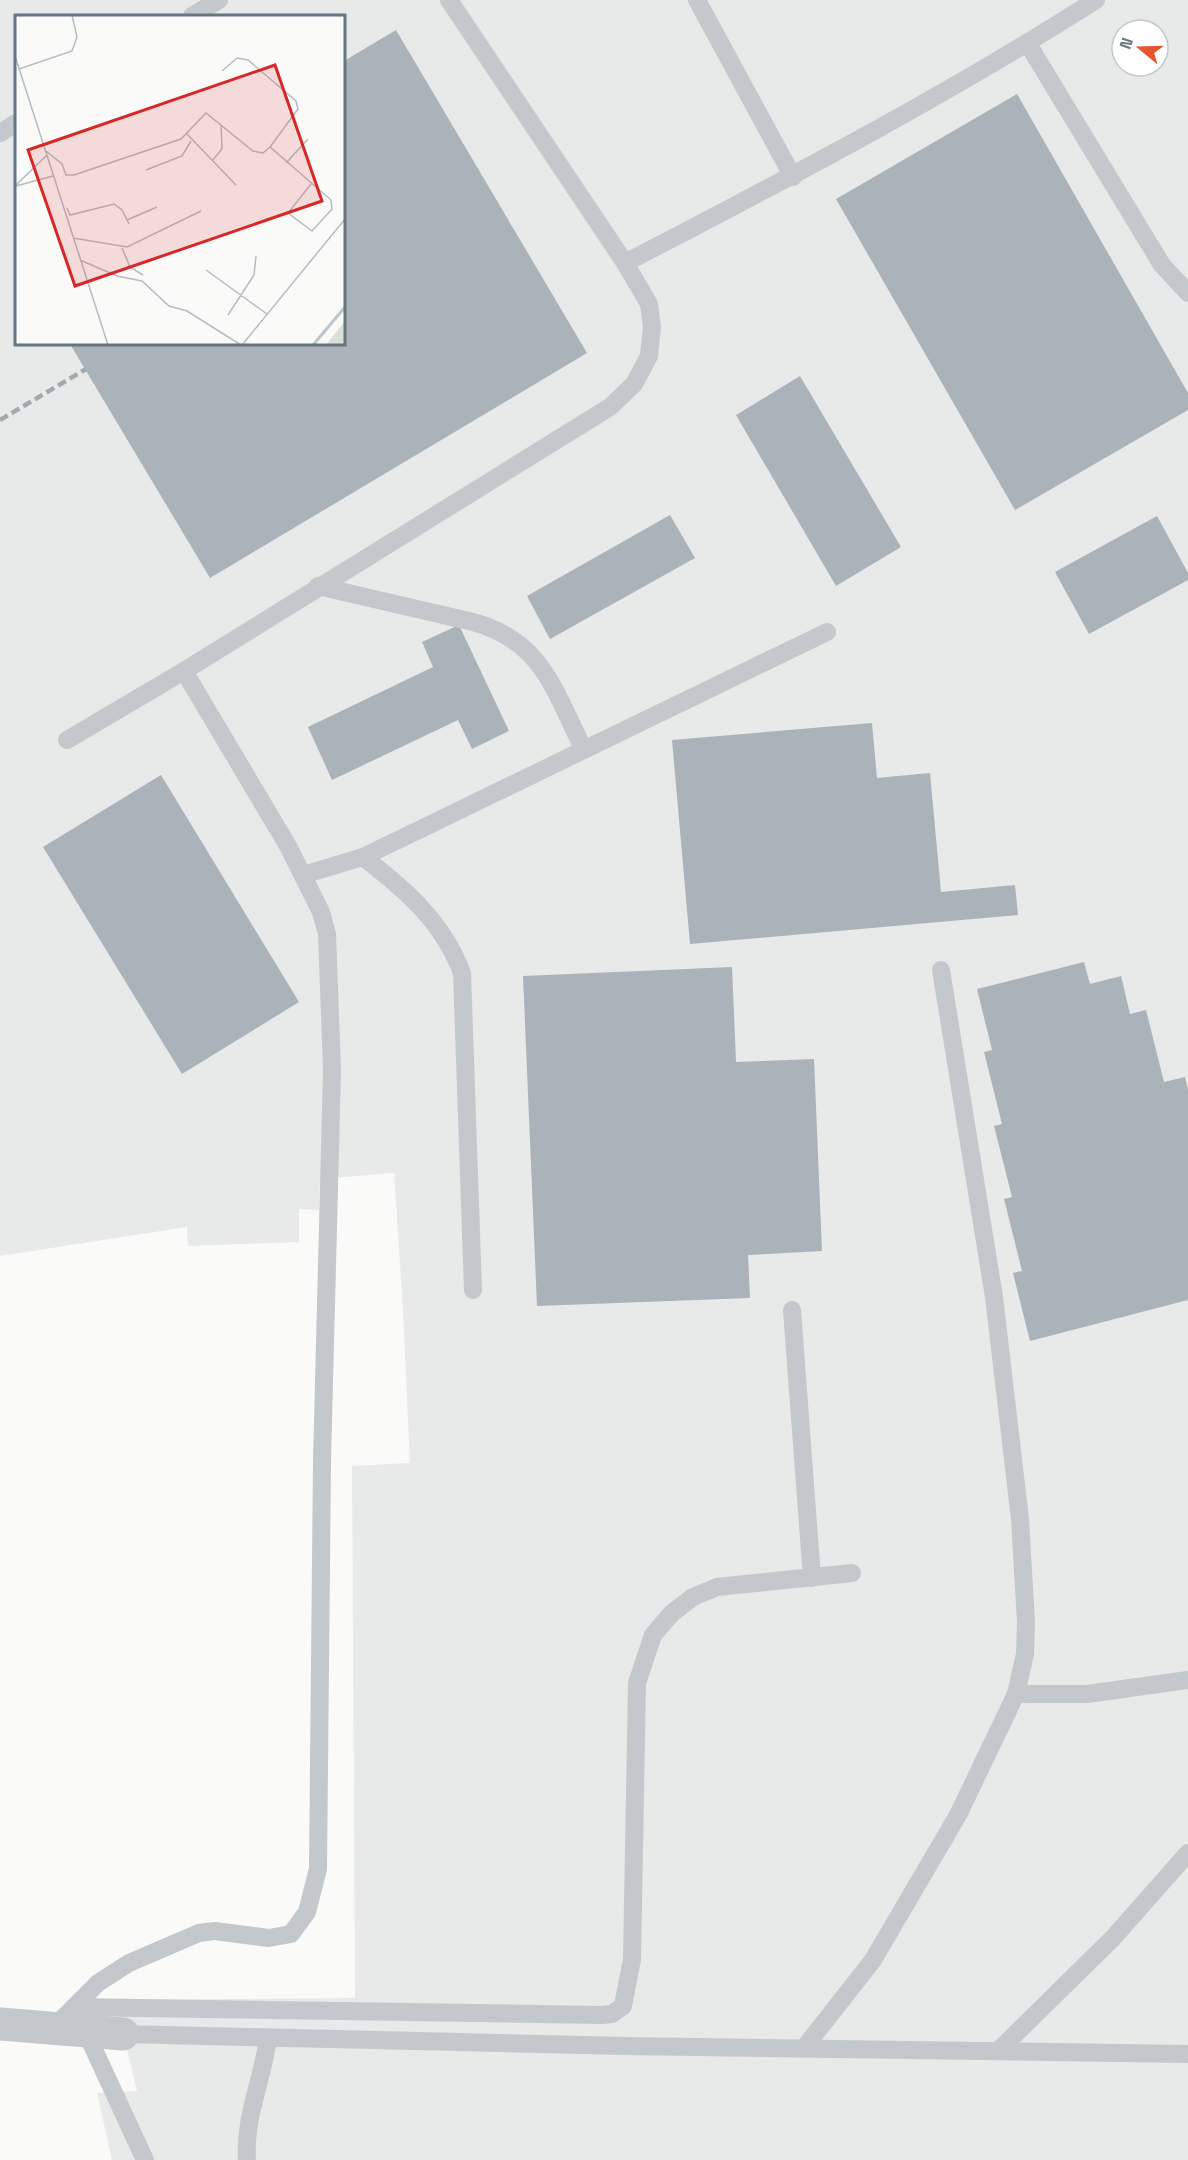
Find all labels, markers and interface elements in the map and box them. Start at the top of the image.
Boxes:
inset map [15,15,345,345]
north arrow [1110,18,1170,78]
text: N [1115,35,1138,52]

